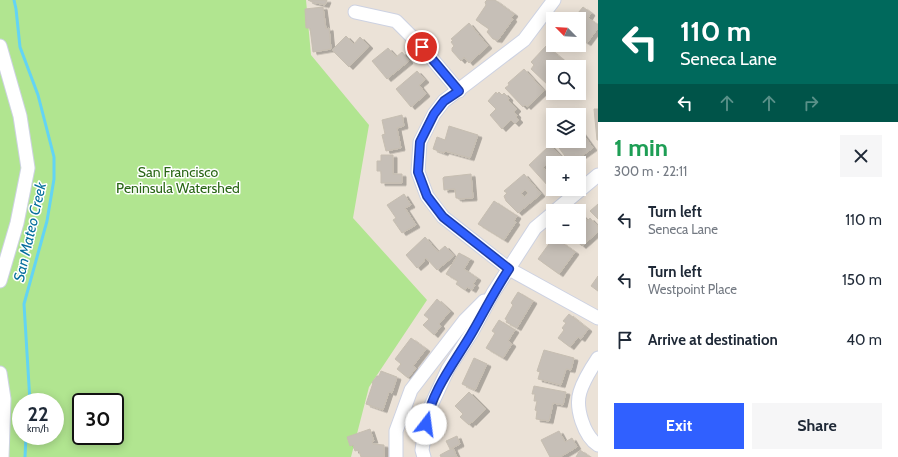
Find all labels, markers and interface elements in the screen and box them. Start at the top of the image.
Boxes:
north arrow [546,12,586,52]
map controls [546,12,586,244]
text: 110 m [680,14,751,48]
icon: left [614,16,666,68]
pin [405,30,439,64]
icon: arrive [411,36,433,58]
text: Seneca Lane [680,48,777,70]
button: search [546,60,586,100]
icon: left [674,92,696,114]
icon: ahead [716,92,738,114]
icon: ahead [758,92,780,114]
icon: right [800,92,822,114]
button: layers [546,108,586,148]
text: 1 min [614,133,668,162]
button: close [840,135,882,177]
button: + [546,156,586,196]
park label: San Francisco Peninsula Watershed [116,163,240,197]
text: 300 m · 22:11 [614,163,687,179]
water label: San Mateo Creek [10,180,50,283]
text: Turn left [648,203,702,221]
button: − [546,204,586,244]
icon: left [614,209,636,231]
text: 110 m [845,211,882,229]
text: Seneca Lane [648,221,718,237]
text: Turn left [648,263,702,281]
icon: left [614,269,636,291]
text: 150 m [842,271,882,289]
text: Westpoint Place [648,281,737,297]
icon: arrive [614,329,636,351]
text: Arrive at destination [648,331,778,349]
text: 40 m [846,331,882,349]
speed limit sign: 30 [72,393,124,445]
text: 22 [27,402,49,426]
position arrow [405,403,447,445]
button: Exit [614,403,744,449]
button: Share [752,403,882,449]
text: km/h [27,422,49,435]

